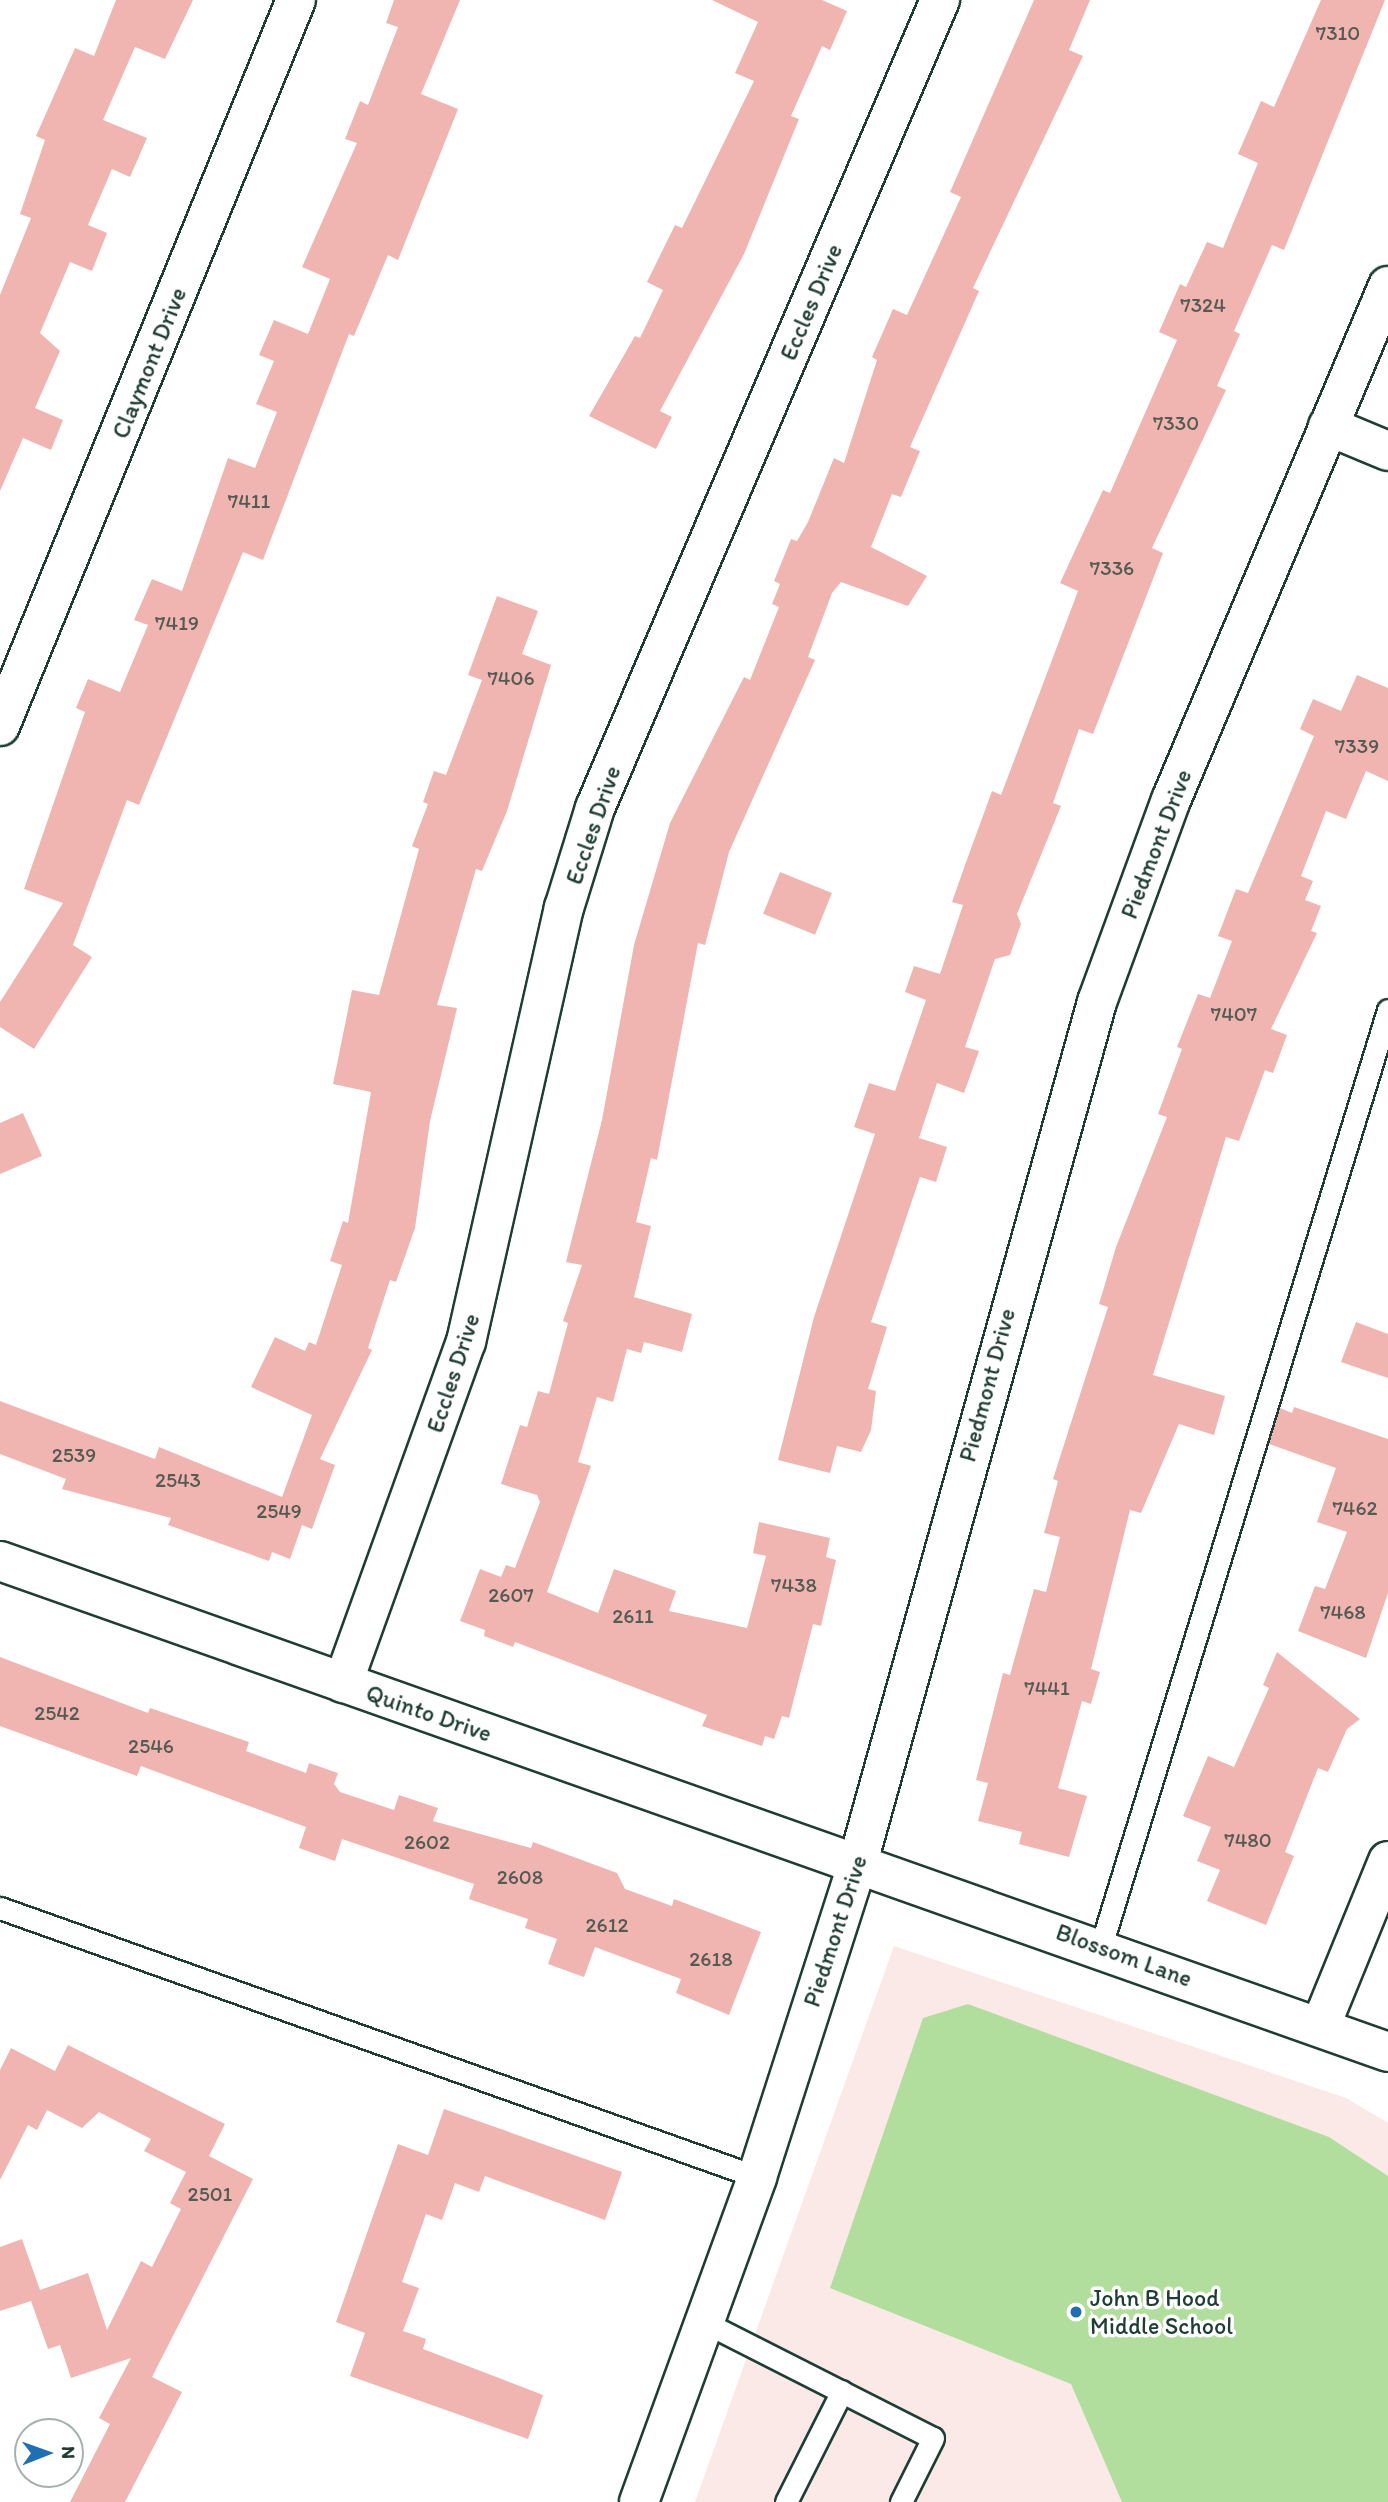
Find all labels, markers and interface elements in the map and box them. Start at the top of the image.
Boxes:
house number: 7310 [1316,20,1360,46]
street label: Eccles Drive [774,239,848,365]
street label: Claymont Drive [106,283,192,443]
house number: 7324 [1180,292,1226,318]
house number: 7330 [1153,410,1199,436]
house number: 7411 [228,488,270,514]
house number: 7336 [1090,555,1134,581]
house number: 7419 [155,610,199,636]
house number: 7406 [487,665,535,691]
house number: 7339 [1335,733,1379,759]
street label: Eccles Drive [559,762,627,888]
street label: Piedmont Drive [1114,765,1198,923]
house number: 7407 [1211,1001,1257,1027]
street label: Piedmont Drive [953,1305,1021,1465]
street label: Eccles Drive [420,1310,486,1436]
house number: 2539 [52,1442,96,1468]
house number: 2543 [155,1467,201,1493]
house number: 7462 [1332,1495,1378,1521]
house number: 2549 [256,1498,302,1524]
house number: 7438 [771,1572,817,1598]
house number: 2607 [488,1582,534,1608]
house number: 7468 [1320,1599,1366,1625]
house number: 2611 [612,1603,654,1629]
house number: 7441 [1024,1675,1070,1701]
street label: Quinto Drive [362,1678,496,1748]
house number: 2542 [34,1700,80,1726]
house number: 2546 [128,1733,174,1759]
house number: 7480 [1224,1827,1272,1853]
house number: 2602 [404,1829,450,1855]
street label: Piedmont Drive [797,1851,873,2011]
house number: 2608 [497,1864,543,1890]
house number: 2612 [586,1912,628,1938]
street label: Blossom Lane [1052,1917,1196,1993]
house number: 2618 [689,1946,733,1972]
house number: 2501 [188,2181,232,2207]
place label: John B Hood Middle School [1090,2284,1233,2340]
marker: John B Hood Middle School [1068,2304,1084,2320]
north arrow [14,2418,84,2488]
text: N [57,2446,80,2459]

